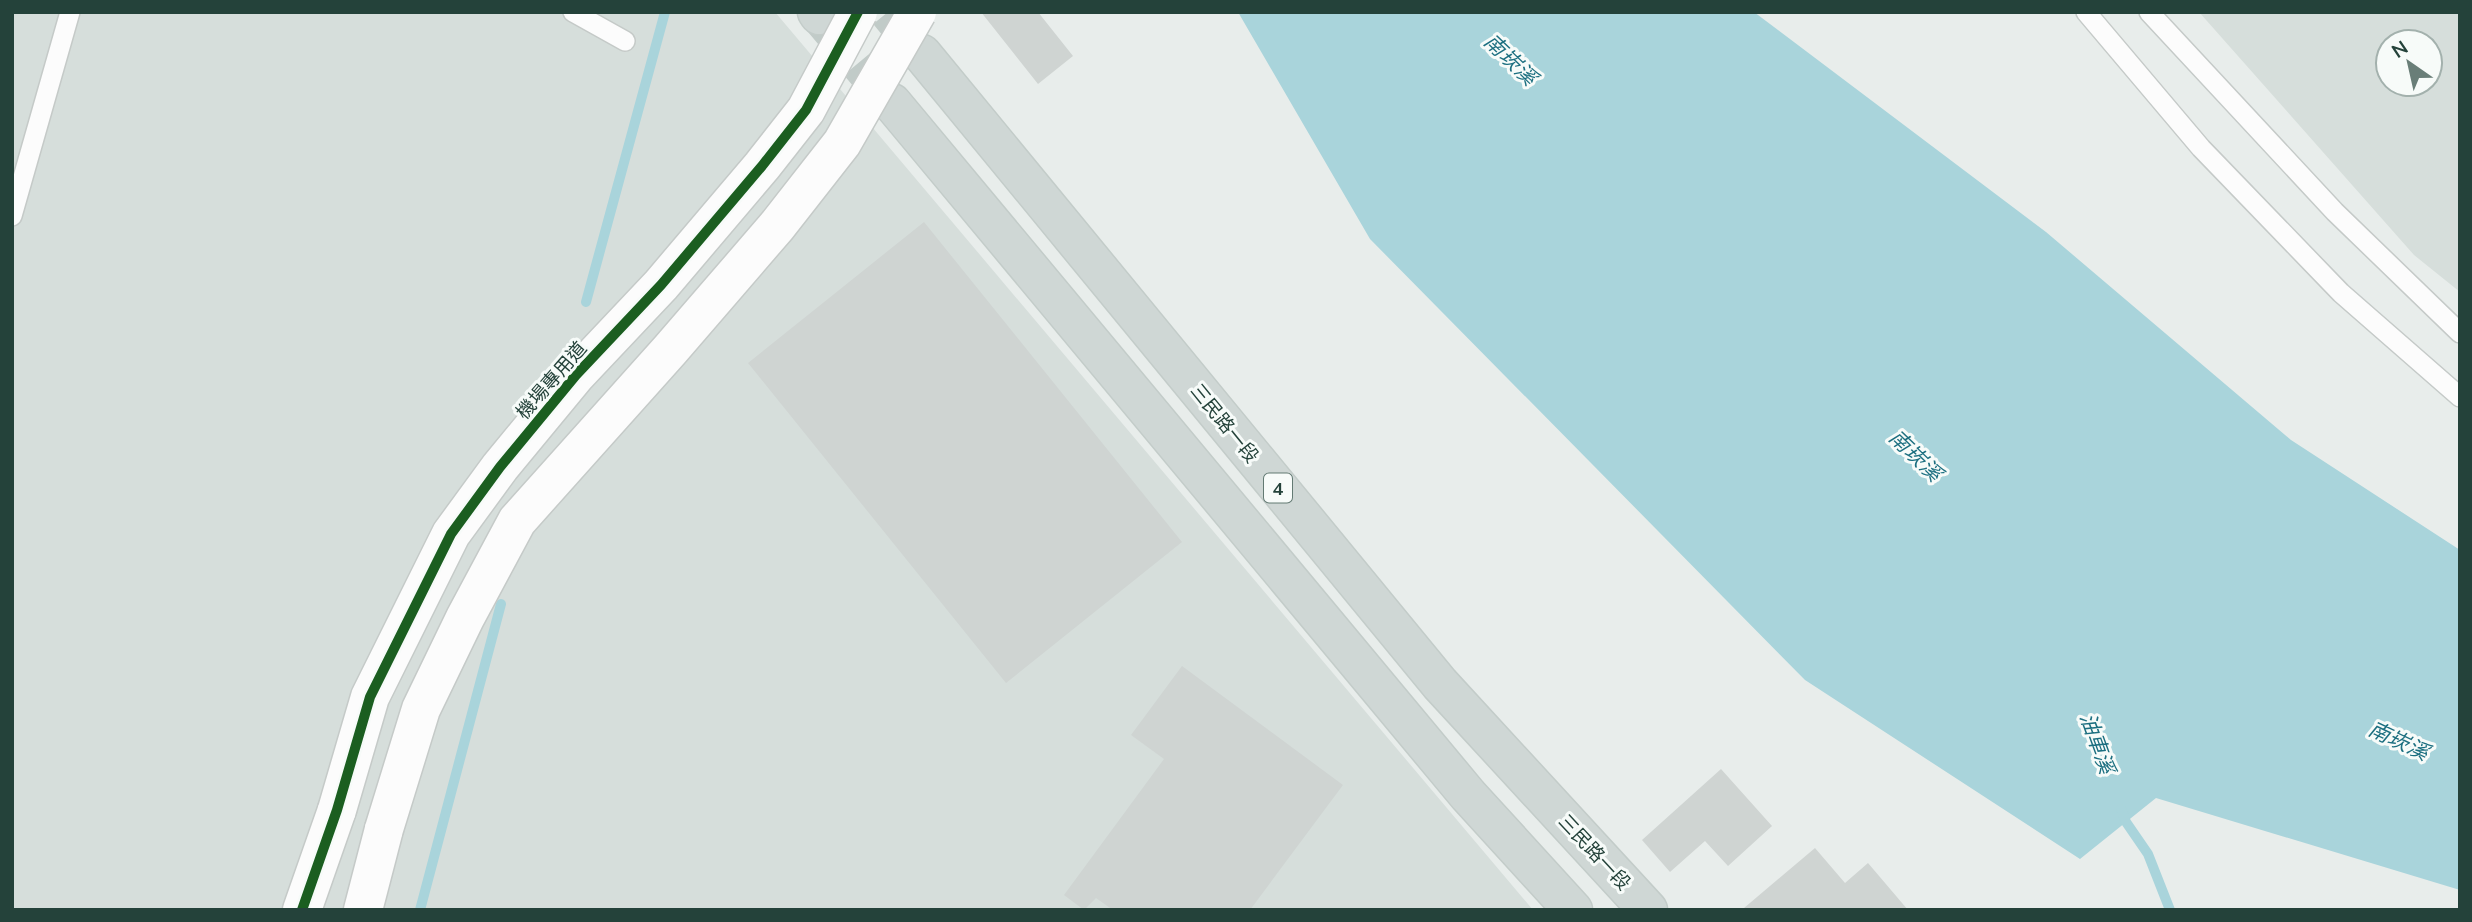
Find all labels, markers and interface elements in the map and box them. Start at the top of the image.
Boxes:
water label: 南崁溪 [1479,28,1545,92]
north arrow [2374,28,2444,98]
text: N [2387,35,2412,63]
street label: 機場專用道 [511,336,591,424]
street label: 三民路一段 [1186,379,1264,467]
water label: 南崁溪 [1884,424,1950,488]
road number: 4 [1264,474,1292,502]
water label: 油車溪 [2075,709,2122,780]
water label: 南崁溪 [2365,715,2436,766]
street label: 三民路一段 [1554,809,1636,895]

